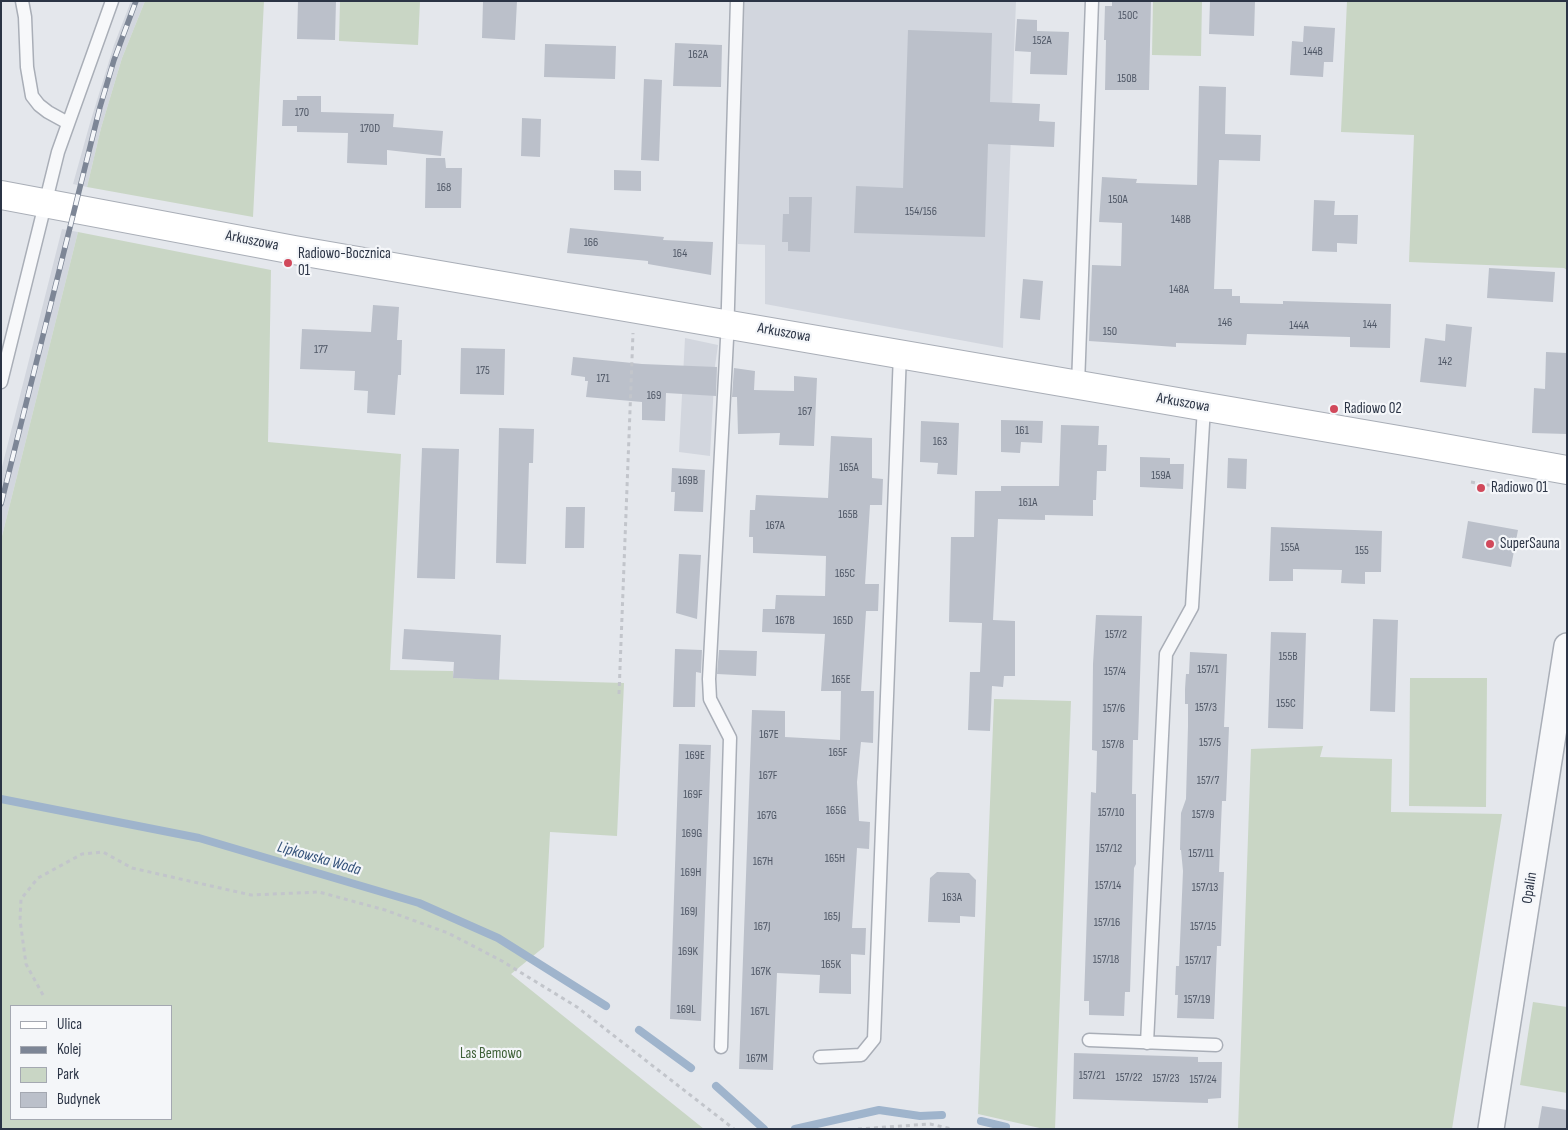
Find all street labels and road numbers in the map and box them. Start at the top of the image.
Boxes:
street label: Arkuszowa [224,227,280,255]
street label: Arkuszowa [756,319,812,347]
street label: Arkuszowa [1155,389,1211,417]
street label: Opalin [1519,871,1541,905]

